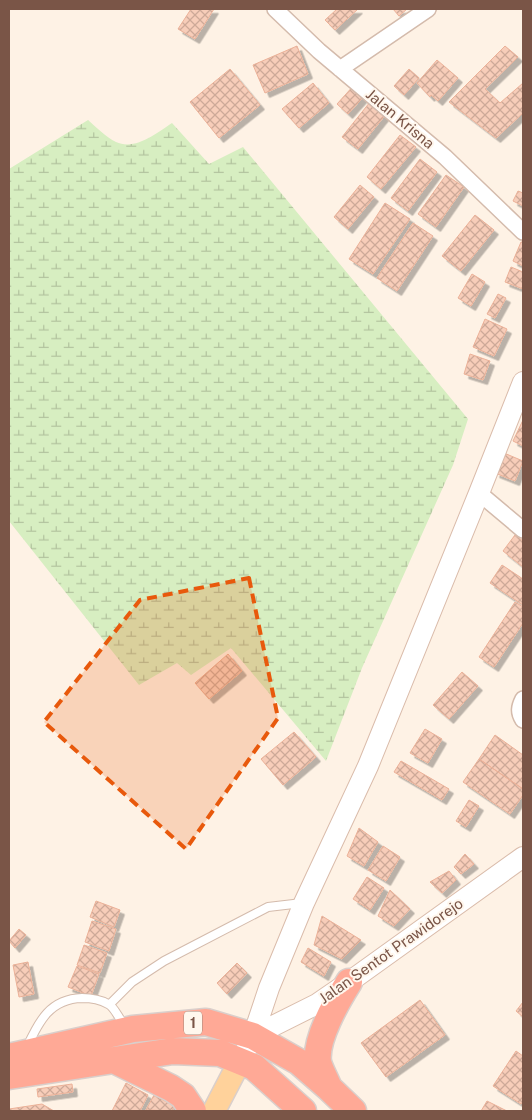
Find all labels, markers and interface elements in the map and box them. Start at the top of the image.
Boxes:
street label: Jalan Krisna [363,85,438,152]
street label: Jalan Sentot Prawidorejo [315,894,466,1007]
road number: 1 [184,1011,202,1034]

